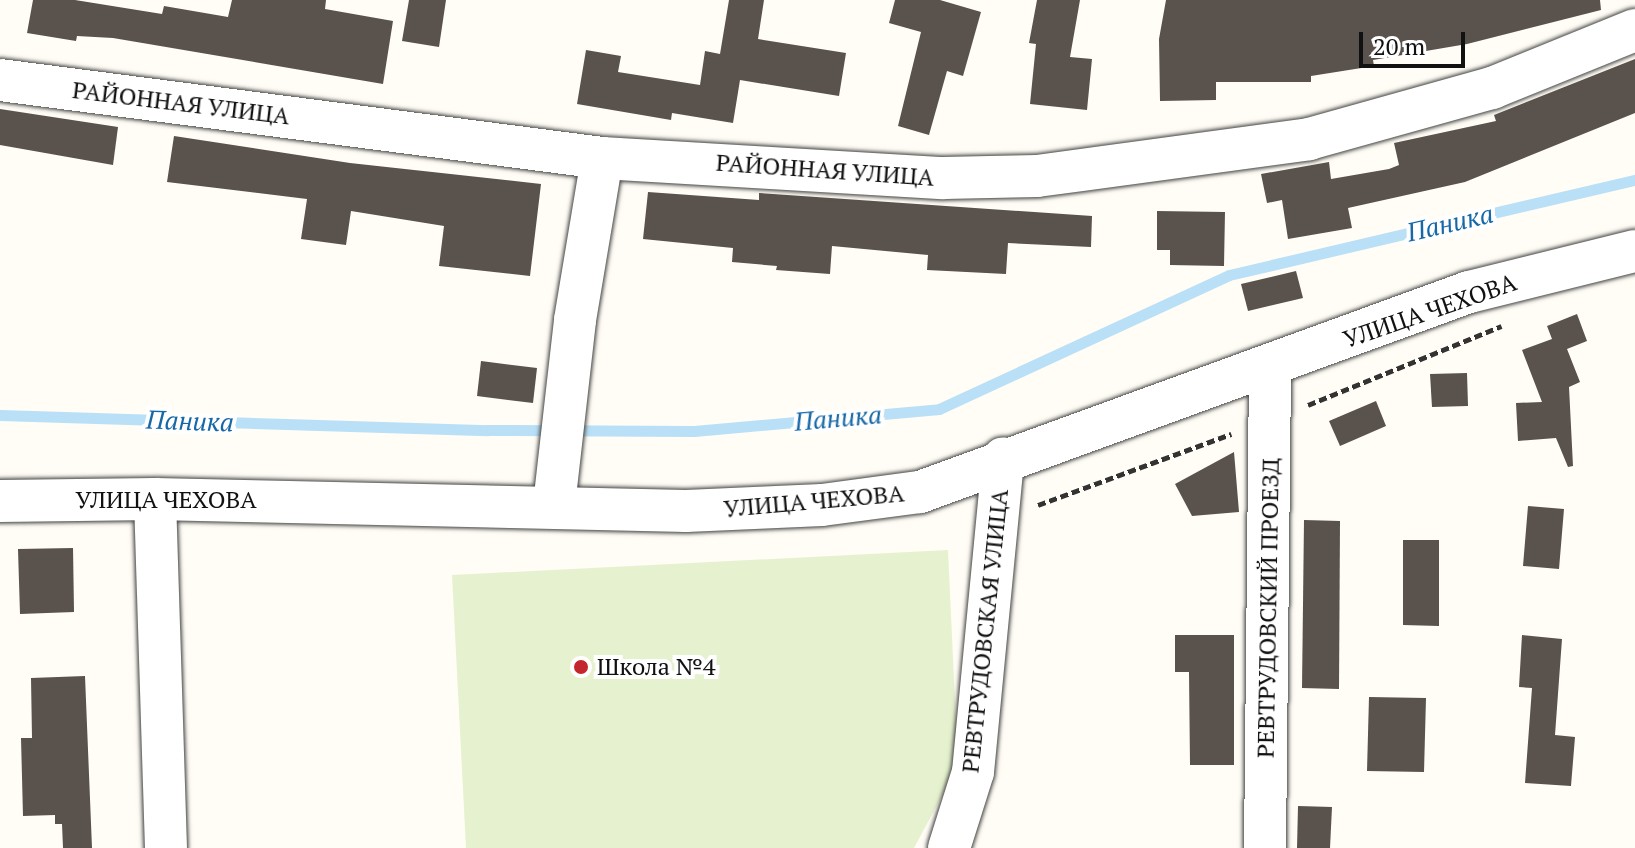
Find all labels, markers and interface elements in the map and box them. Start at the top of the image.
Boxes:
scale bar [1363,16,1469,66]
text: 20 m [1373,30,1425,62]
street label: РАЙОННАЯ УЛИЦА [70,75,292,131]
street label: РАЙОННАЯ УЛИЦА [715,148,935,192]
water label: Паника [1404,198,1496,248]
street label: УЛИЦА ЧЕХОВА [1339,268,1521,354]
water label: Паника [793,399,883,437]
water label: Паника [146,404,234,438]
street label: РЕВТРУДОВСКИЙ ПРОЕЗД [1251,458,1285,758]
street label: УЛИЦА ЧЕХОВА [722,479,906,523]
street label: УЛИЦА ЧЕХОВА [75,486,257,514]
street label: РЕВТРУДОВСКАЯ УЛИЦА [956,487,1014,775]
place label: Школа №4 [597,653,716,681]
marker: Школа №4 [572,658,590,676]

